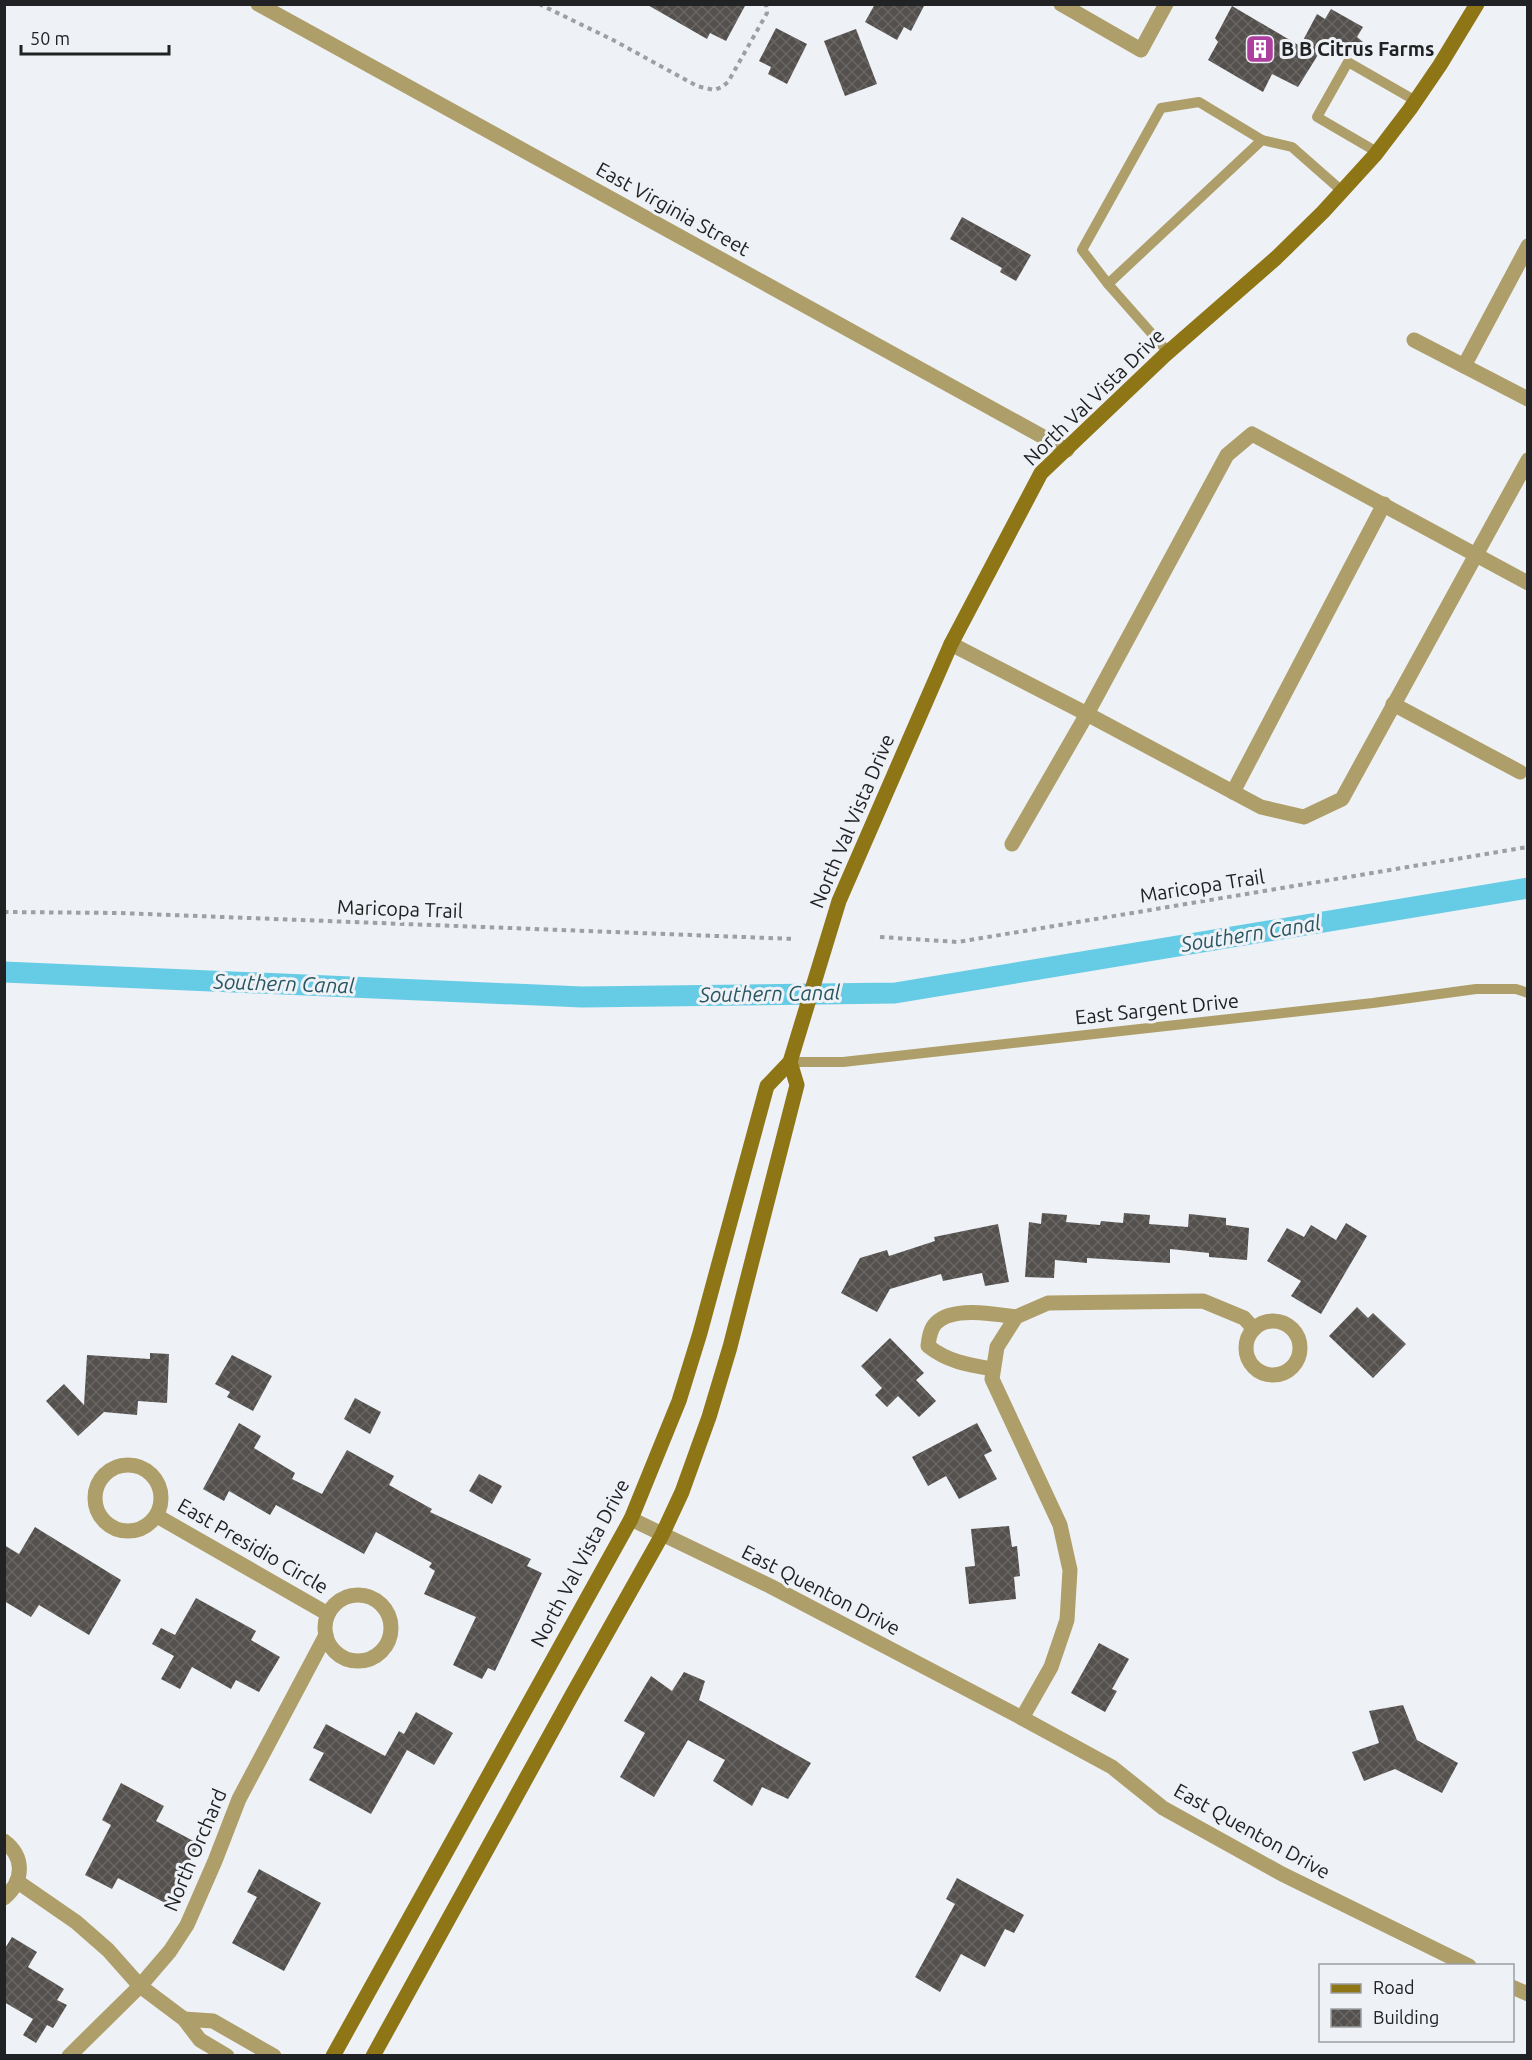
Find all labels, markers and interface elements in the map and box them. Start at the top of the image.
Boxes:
scale bar [21,18,170,56]
text: 50 m [30,28,70,48]
building icon: B B Citrus Farms [1244,33,1276,65]
place label: B B Citrus Farms [1281,37,1435,60]
street label: East Virginia Street [593,157,754,260]
street label: North Val Vista Drive [1019,324,1169,470]
street label: North Val Vista Drive [804,730,899,911]
street label: Maricopa Trail [1138,864,1266,907]
street label: Maricopa Trail [337,895,463,922]
water label: Southern Canal [1178,910,1323,956]
water label: Southern Canal [212,969,355,997]
water label: Southern Canal [698,980,841,1006]
street label: East Sargent Drive [1074,988,1240,1029]
street label: North Val Vista Drive [526,1475,634,1651]
street label: East Presidio Circle [174,1493,333,1598]
street label: East Quenton Drive [738,1540,904,1639]
street label: East Quenton Drive [1170,1778,1334,1883]
street label: North Orchard [158,1785,231,1914]
legend [1319,1964,1514,2042]
text: Road [1373,1977,1415,1997]
text: Building [1373,2007,1439,2027]

